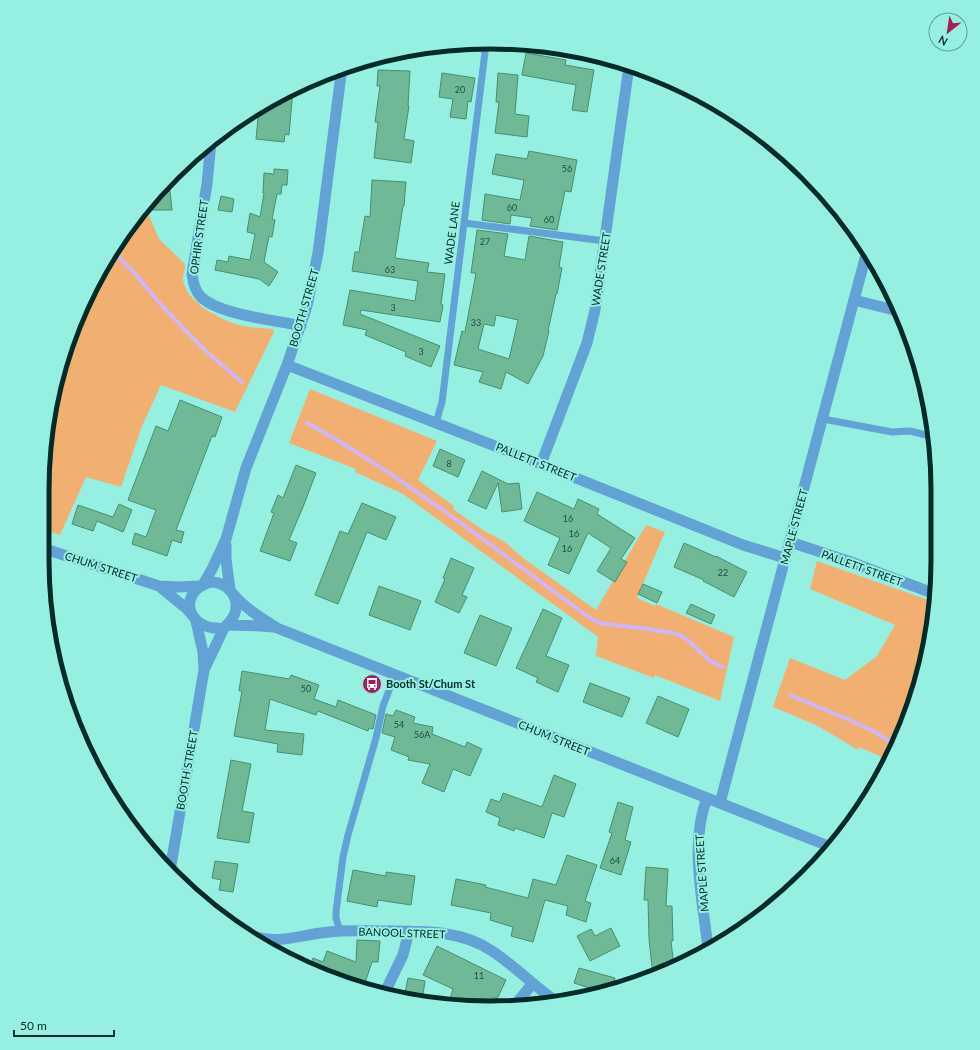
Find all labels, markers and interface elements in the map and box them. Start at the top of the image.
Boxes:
north arrow [928,12,968,52]
text: N [936,33,950,49]
house number: 20 [455,84,465,95]
house number: 56 [562,163,572,174]
street label: OPHIR STREET [187,198,210,275]
street label: WADE LANE [441,201,462,265]
house number: 60 [507,202,517,213]
house number: 60 [544,214,554,225]
street label: WADE STREET [588,231,613,307]
house number: 27 [480,236,490,247]
house number: 63 [385,264,395,275]
street label: BOOTH STREET [286,267,321,348]
house number: 3 [390,302,396,313]
house number: 33 [471,317,481,328]
house number: 3 [418,346,424,357]
street label: PALLETT STREET [494,440,579,484]
house number: 8 [446,458,452,469]
street label: MAPLE STREET [777,487,810,566]
house number: 16 [563,513,573,524]
house number: 16 [569,528,579,539]
house number: 16 [562,543,572,554]
street label: PALLETT STREET [820,547,905,588]
street label: CHUM STREET [63,549,140,585]
house number: 22 [718,567,728,578]
bus stop icon: Booth St/Chum St [361,673,383,695]
place label: Booth St/Chum St [386,677,476,690]
house number: 50 [301,683,311,694]
street label: CHUM STREET [517,717,592,758]
house number: 54 [394,719,404,730]
street label: BOOTH STREET [173,729,200,811]
house number: 56A [414,729,431,740]
street label: MAPLE STREET [692,833,711,912]
house number: 64 [610,855,620,866]
street label: BANOOL STREET [358,924,446,941]
house number: 11 [474,970,484,981]
scale bar [14,1012,114,1038]
text: 50 m [20,1018,47,1033]

